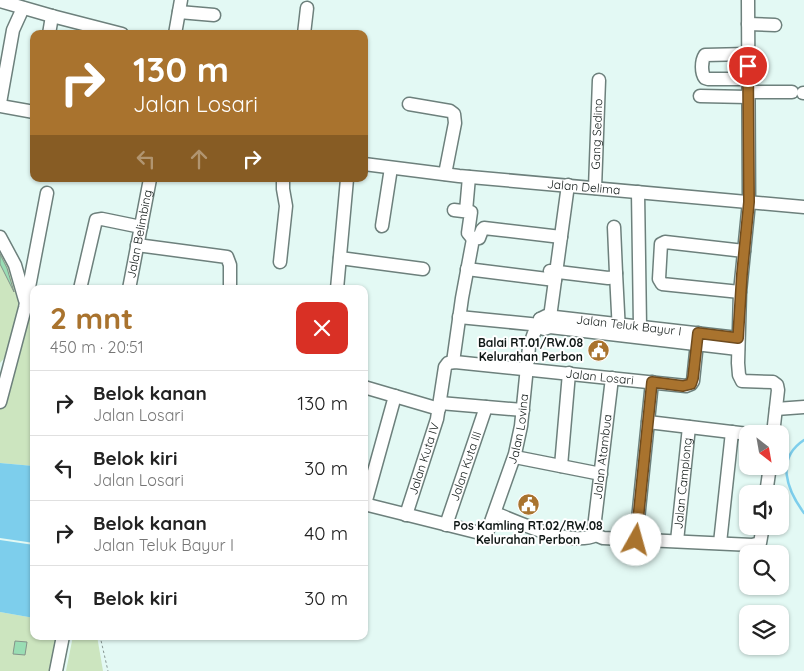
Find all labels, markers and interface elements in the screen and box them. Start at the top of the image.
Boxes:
pin [727,45,769,87]
text: 130 m [133,47,229,91]
icon: right [50,50,115,115]
icon: arrive [734,52,762,80]
text: Jalan Losari [133,90,258,118]
street label: Gang Sedino [588,98,605,170]
icon: left [132,145,160,173]
icon: ahead [185,145,213,173]
icon: right [238,145,266,173]
street label: Jalan Delima [547,176,621,197]
street label: Jalan Belimbing [123,188,155,279]
text: 2 mnt [50,299,133,337]
button: close [296,302,348,354]
street label: Jalan Teluk Bayur I [575,312,682,338]
place label: Balai RT.01/RW.08 Kelurahan Perbon [478,335,583,364]
text: 450 m · 20:51 [50,337,144,357]
public building icon: Balai RT.01/RW.08 Kelurahan Perbon [587,338,611,362]
street label: Jalan Losari [565,366,634,388]
text: Belok kanan [93,381,207,405]
icon: right [50,389,78,417]
text: 130 m [297,391,348,415]
street label: Jalan Lovina [504,393,531,466]
text: Jalan Losari [93,405,184,425]
street label: Jalan Atambua [589,413,615,500]
street label: Jalan Kuta IV [405,421,442,497]
north arrow [739,425,789,475]
map controls [739,425,789,655]
street label: Jalan Kuta III [447,429,484,503]
street label: Jalan Camplong [670,437,695,530]
text: Belok kiri [93,446,178,470]
icon: left [50,454,78,482]
text: 30 m [304,456,348,480]
text: Jalan Losari [93,470,184,490]
button: sound [739,485,789,535]
public building icon: Pos Kamling RT.02/RW.08 Kelurahan Perbon [516,493,540,517]
text: Belok kanan [93,511,207,535]
position arrow [609,513,661,565]
place label: Pos Kamling RT.02/RW.08 Kelurahan Perbon [453,518,603,547]
icon: right [50,519,78,547]
text: 40 m [304,521,348,545]
text: Jalan Teluk Bayur I [93,535,234,555]
button: search [739,545,789,595]
icon: left [50,584,78,612]
text: Belok kiri [93,586,178,610]
text: 30 m [304,586,348,610]
button: layers [739,605,789,655]

